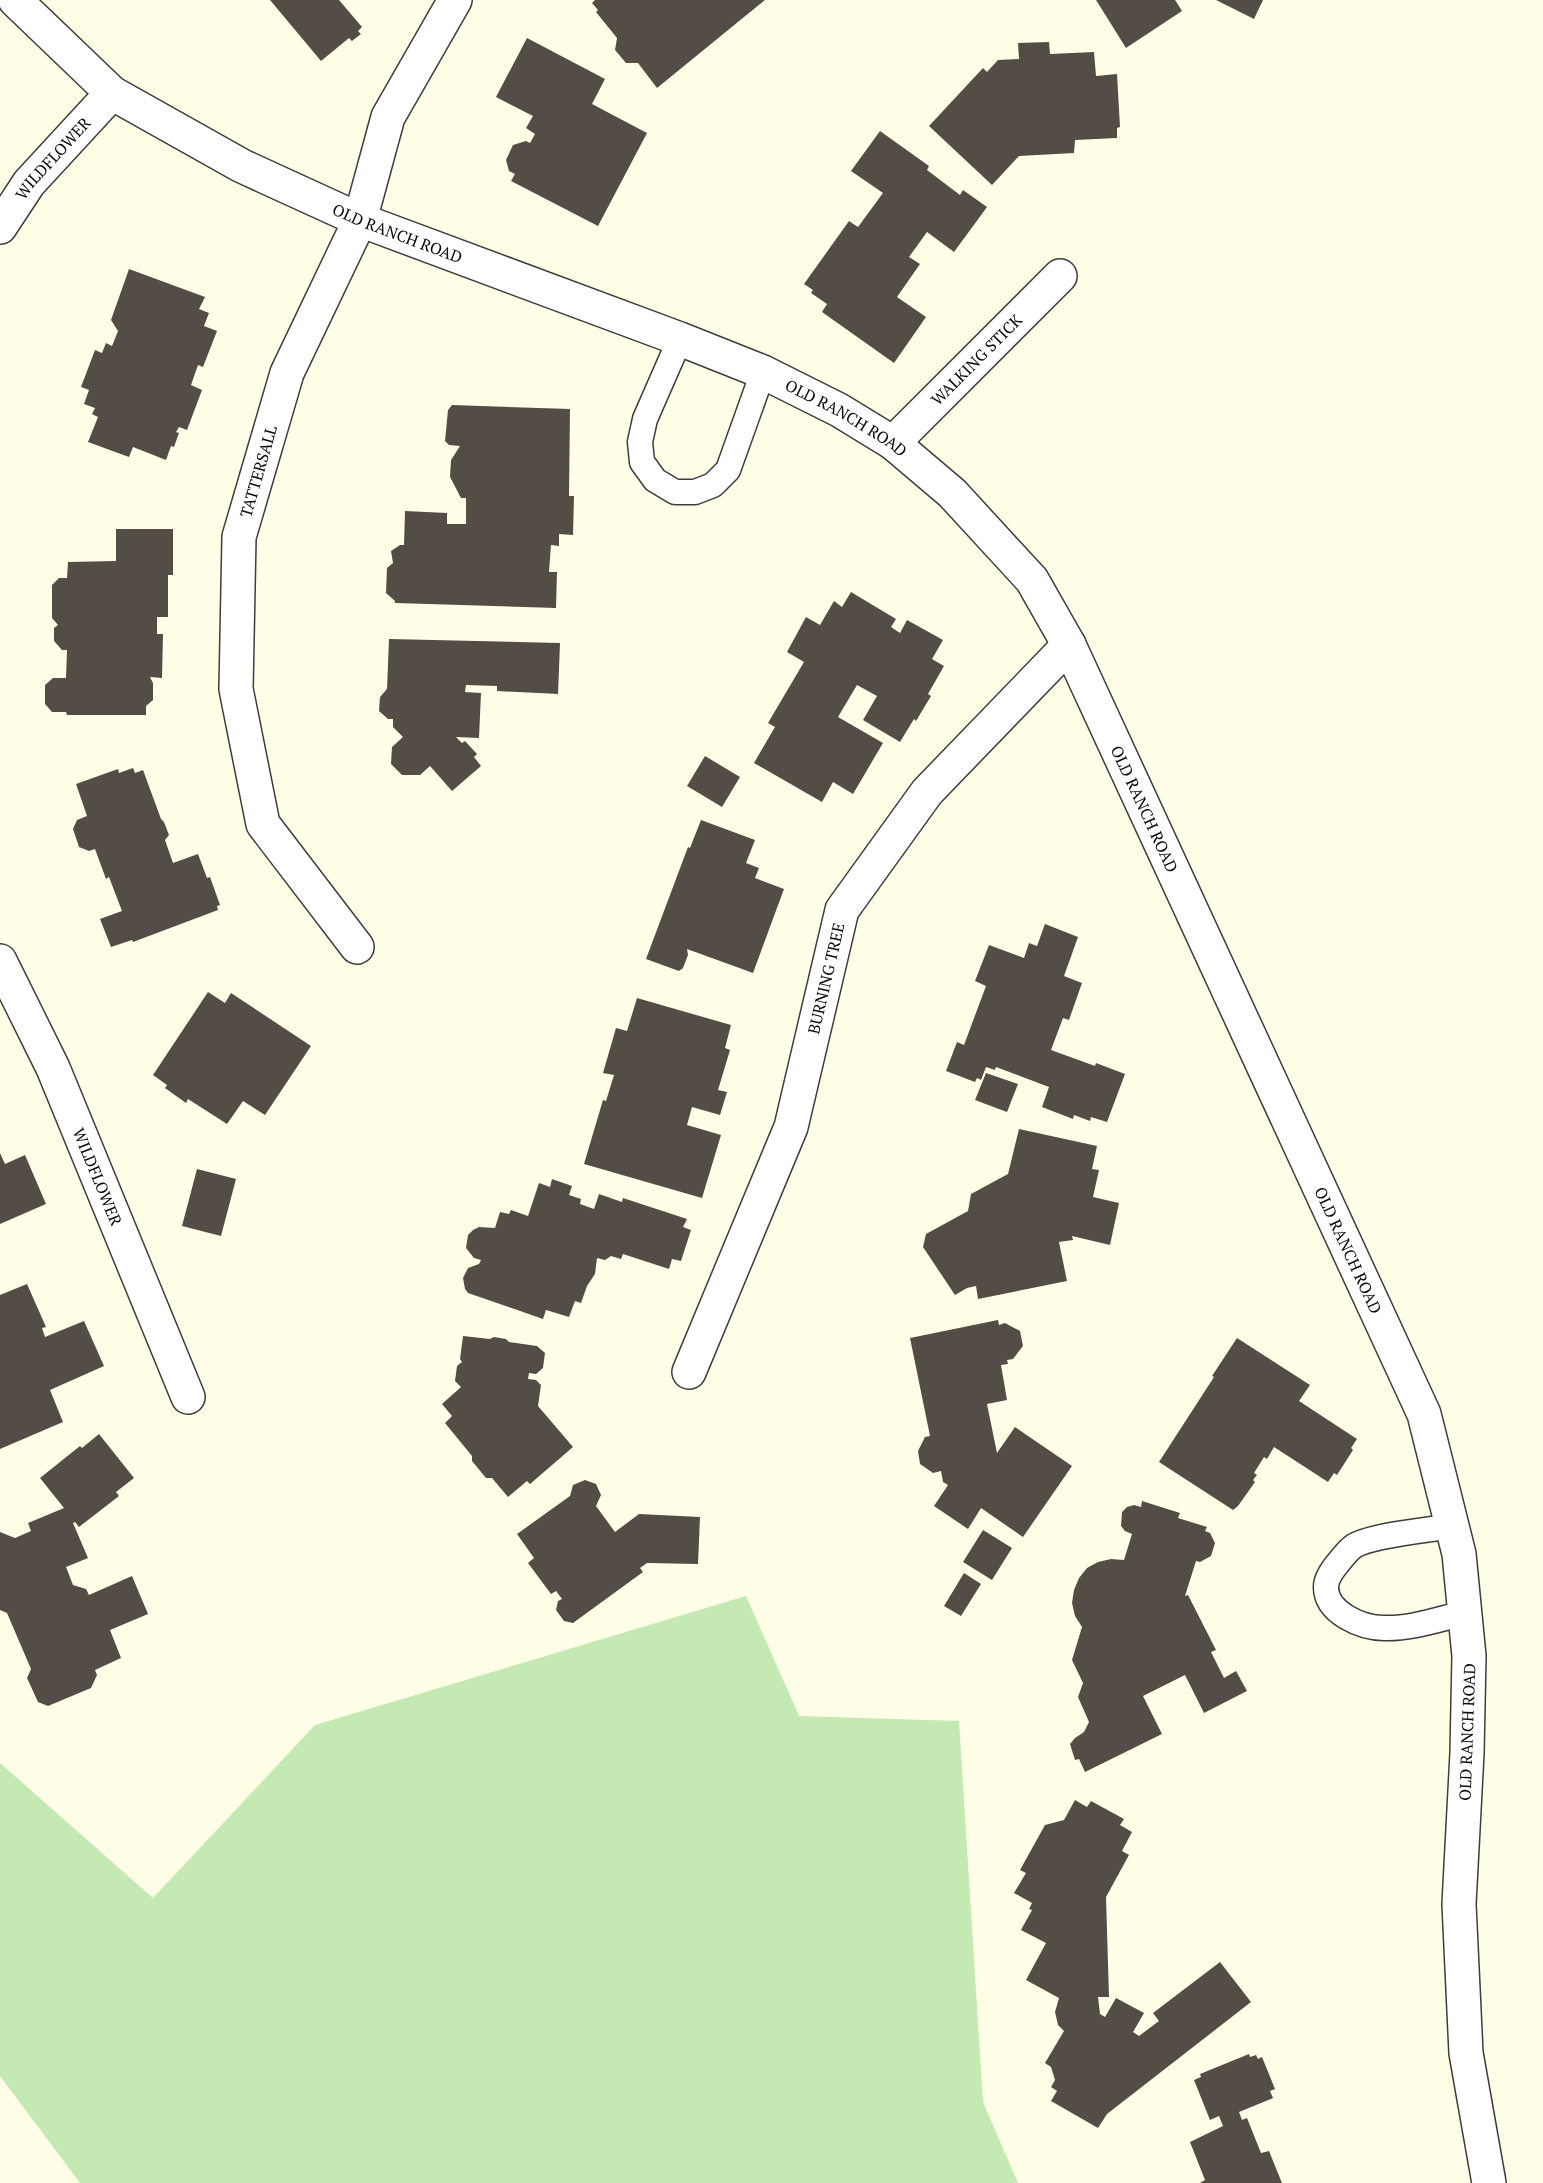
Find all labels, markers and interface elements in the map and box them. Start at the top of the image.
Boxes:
street label: WILDFLOWER [10,112,96,204]
street label: OLD RANCH ROAD [329,198,466,268]
street label: WALKING STICK [926,309,1027,410]
street label: OLD RANCH ROAD [782,374,912,461]
street label: TATTERSALL [234,423,282,520]
street label: OLD RANCH ROAD [1106,742,1183,876]
street label: BURNING TREE [802,921,850,1036]
street label: WILDFLOWER [68,1125,128,1230]
street label: OLD RANCH ROAD [1310,1183,1387,1317]
street label: OLD RANCH ROAD [1454,1663,1480,1801]

